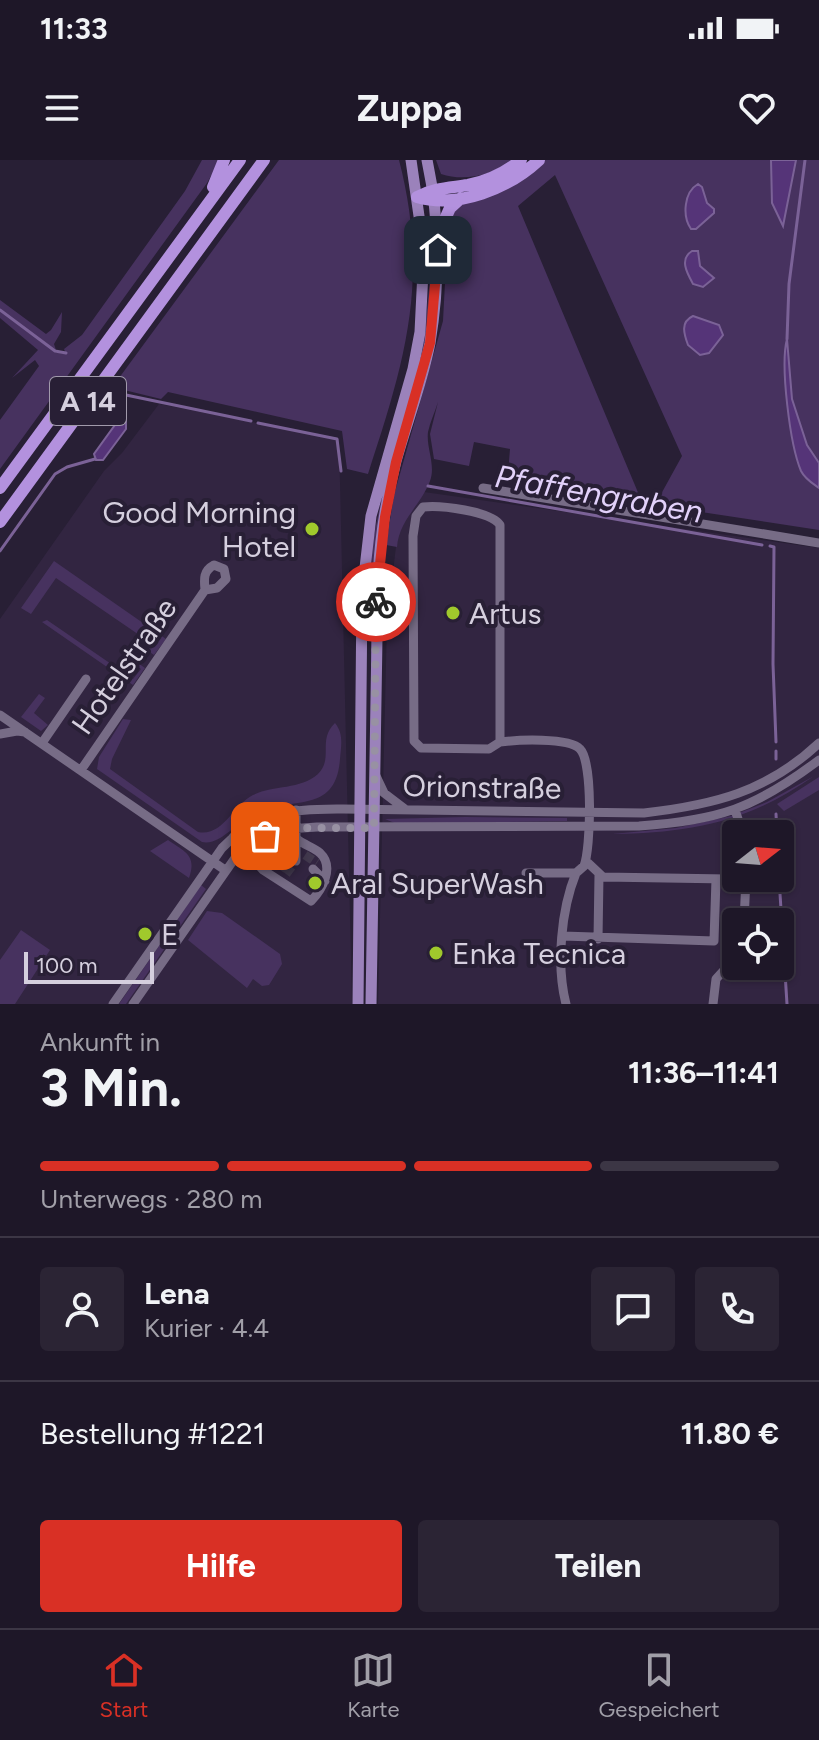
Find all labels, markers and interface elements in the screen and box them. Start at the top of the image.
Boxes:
text: 11:33 [40,10,108,47]
icon: menu [40,86,84,130]
icon: heart [735,86,779,130]
text: Zuppa [357,87,462,130]
pin [404,216,472,284]
icon: home [416,228,460,272]
road number: A 14 [50,377,126,425]
water label: Pfaffengraben [492,457,706,531]
place label: Good Morning Hotel [102,494,296,565]
marker: Good Morning Hotel [303,520,321,538]
courier [336,562,416,642]
icon: bike [354,580,398,624]
street label: Hotelstraße [63,591,185,741]
place label: Artus [469,595,542,632]
marker: Artus [444,604,462,622]
street label: Orionstraße [402,767,562,807]
pin [231,802,299,870]
icon: bag [243,814,287,858]
north arrow [722,820,794,892]
map controls [722,820,794,980]
place label: Aral SuperWash [331,865,544,902]
marker: Aral SuperWash [306,874,324,892]
button: locate [722,908,794,980]
place label: E [161,916,179,953]
marker: E [136,925,154,943]
place label: Enka Tecnica [452,935,626,972]
marker: Enka Tecnica [427,944,445,962]
scale bar [24,948,154,984]
text: 100 m [36,952,97,979]
text: Ankunft in [40,1026,160,1058]
text: 11:36–11:41 [628,1054,779,1091]
text: 3 Min. [40,1057,182,1119]
text: Unterwegs · 280 m [40,1183,262,1215]
button: person [40,1267,124,1351]
button: chat [591,1267,675,1351]
button: phone [695,1267,779,1351]
text: Lena [144,1275,210,1312]
text: Kurier · 4.4 [144,1312,269,1344]
text: Bestellung #1221 [40,1415,265,1452]
text: 11.80 € [680,1415,779,1452]
button: Hilfe [40,1520,402,1612]
button: Teilen [418,1520,779,1612]
tab: Start [100,1648,148,1723]
tab: Karte [347,1648,399,1723]
tab: Gespeichert [598,1648,719,1723]

